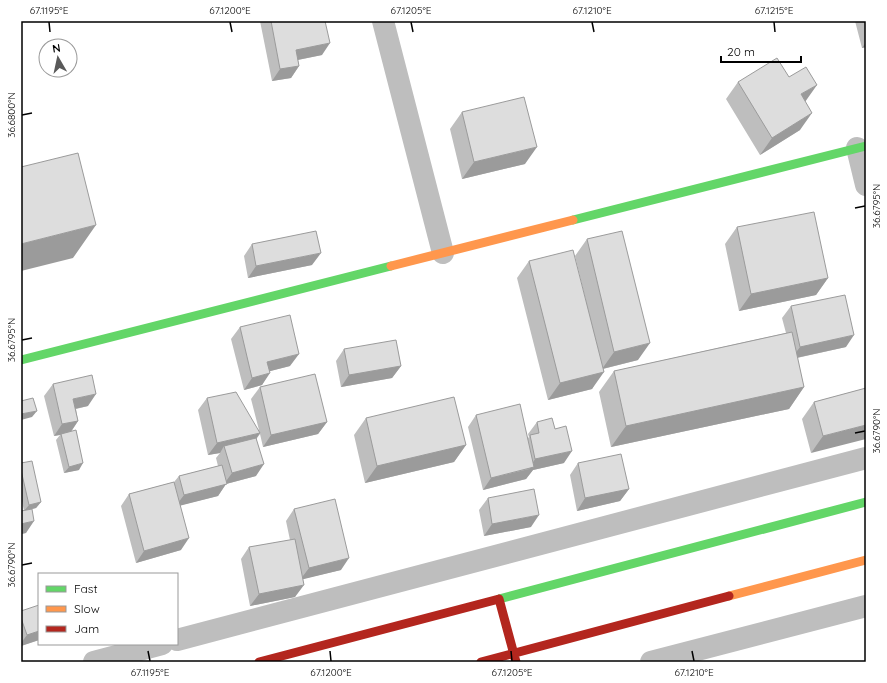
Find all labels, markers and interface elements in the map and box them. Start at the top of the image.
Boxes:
text: 67.1195°E [30,4,69,17]
text: 67.1200°E [209,4,251,17]
text: 67.1205°E [391,4,432,17]
text: 67.1210°E [572,4,612,17]
text: 67.1215°E [755,4,794,17]
north arrow [38,38,78,78]
scale bar [721,38,801,64]
text: N [51,41,62,56]
text: 20 m [727,44,755,59]
text: 36.6800°N [5,92,18,138]
text: 36.6795°N [870,184,883,228]
text: 36.6795°N [5,318,18,362]
text: 36.6790°N [870,408,883,454]
text: 36.6790°N [5,542,18,588]
legend [38,573,178,645]
text: Fast [74,581,98,596]
text: Slow [74,601,100,616]
text: Jam [74,621,99,636]
text: 67.1195°E [131,666,170,679]
text: 67.1200°E [310,666,352,679]
text: 67.1205°E [492,666,533,679]
text: 67.1210°E [674,666,714,679]

